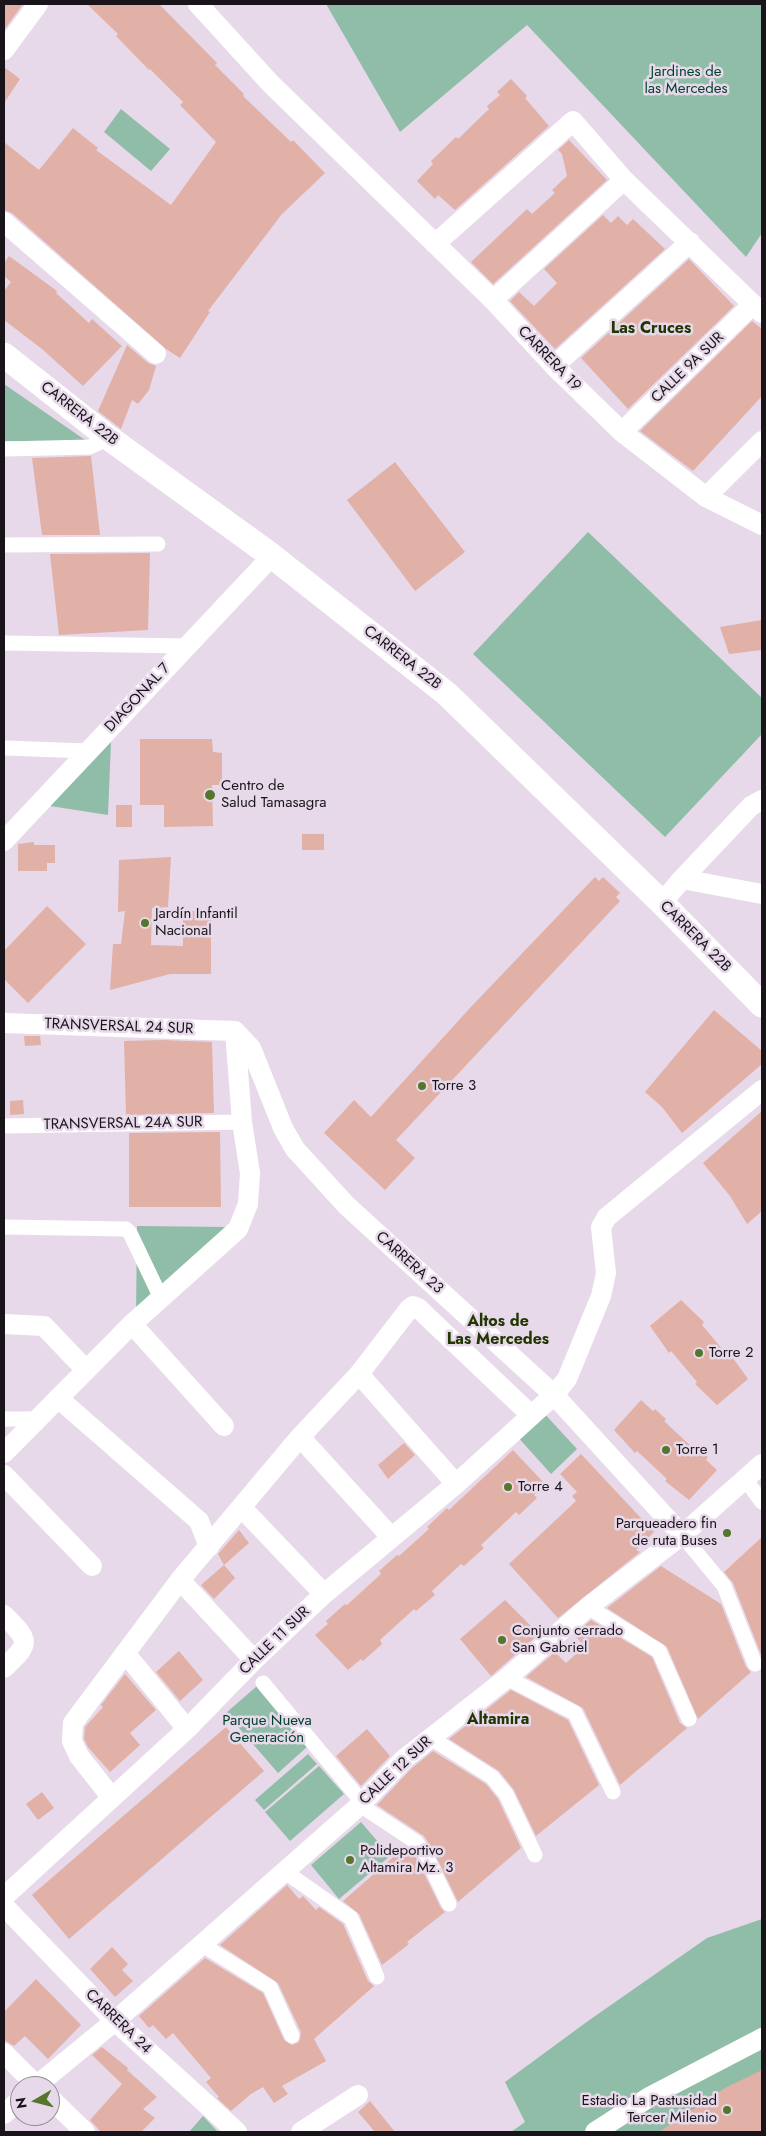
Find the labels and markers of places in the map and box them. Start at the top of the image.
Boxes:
place label: Centro de Salud Tamasagra [221,777,327,812]
marker: Centro de Salud Tamasagra [203,788,217,802]
place label: Jardín Infantil Nacional [155,905,238,940]
marker: Jardín Infantil Nacional [139,917,151,929]
place label: Torre 3 [432,1077,476,1095]
marker: Torre 3 [416,1080,428,1092]
place label: Torre 2 [709,1344,753,1362]
marker: Torre 2 [693,1347,705,1359]
place label: Torre 1 [676,1441,719,1459]
marker: Torre 1 [660,1444,672,1456]
place label: Torre 4 [518,1478,563,1496]
marker: Torre 4 [502,1481,514,1493]
place label: Parqueadero fin de ruta Buses [616,1515,717,1550]
marker: Parqueadero fin de ruta Buses [721,1527,733,1539]
place label: Conjunto cerrado San Gabriel [512,1622,623,1657]
marker: Conjunto cerrado San Gabriel [496,1634,508,1646]
place label: Polideportivo Altamira Mz. 3 [360,1842,453,1877]
marker: Polideportivo Altamira Mz. 3 [344,1854,356,1866]
place label: Estadio La Pastusidad Tercer Milenio [582,2092,717,2127]
marker: Estadio La Pastusidad Tercer Milenio [721,2104,733,2116]

